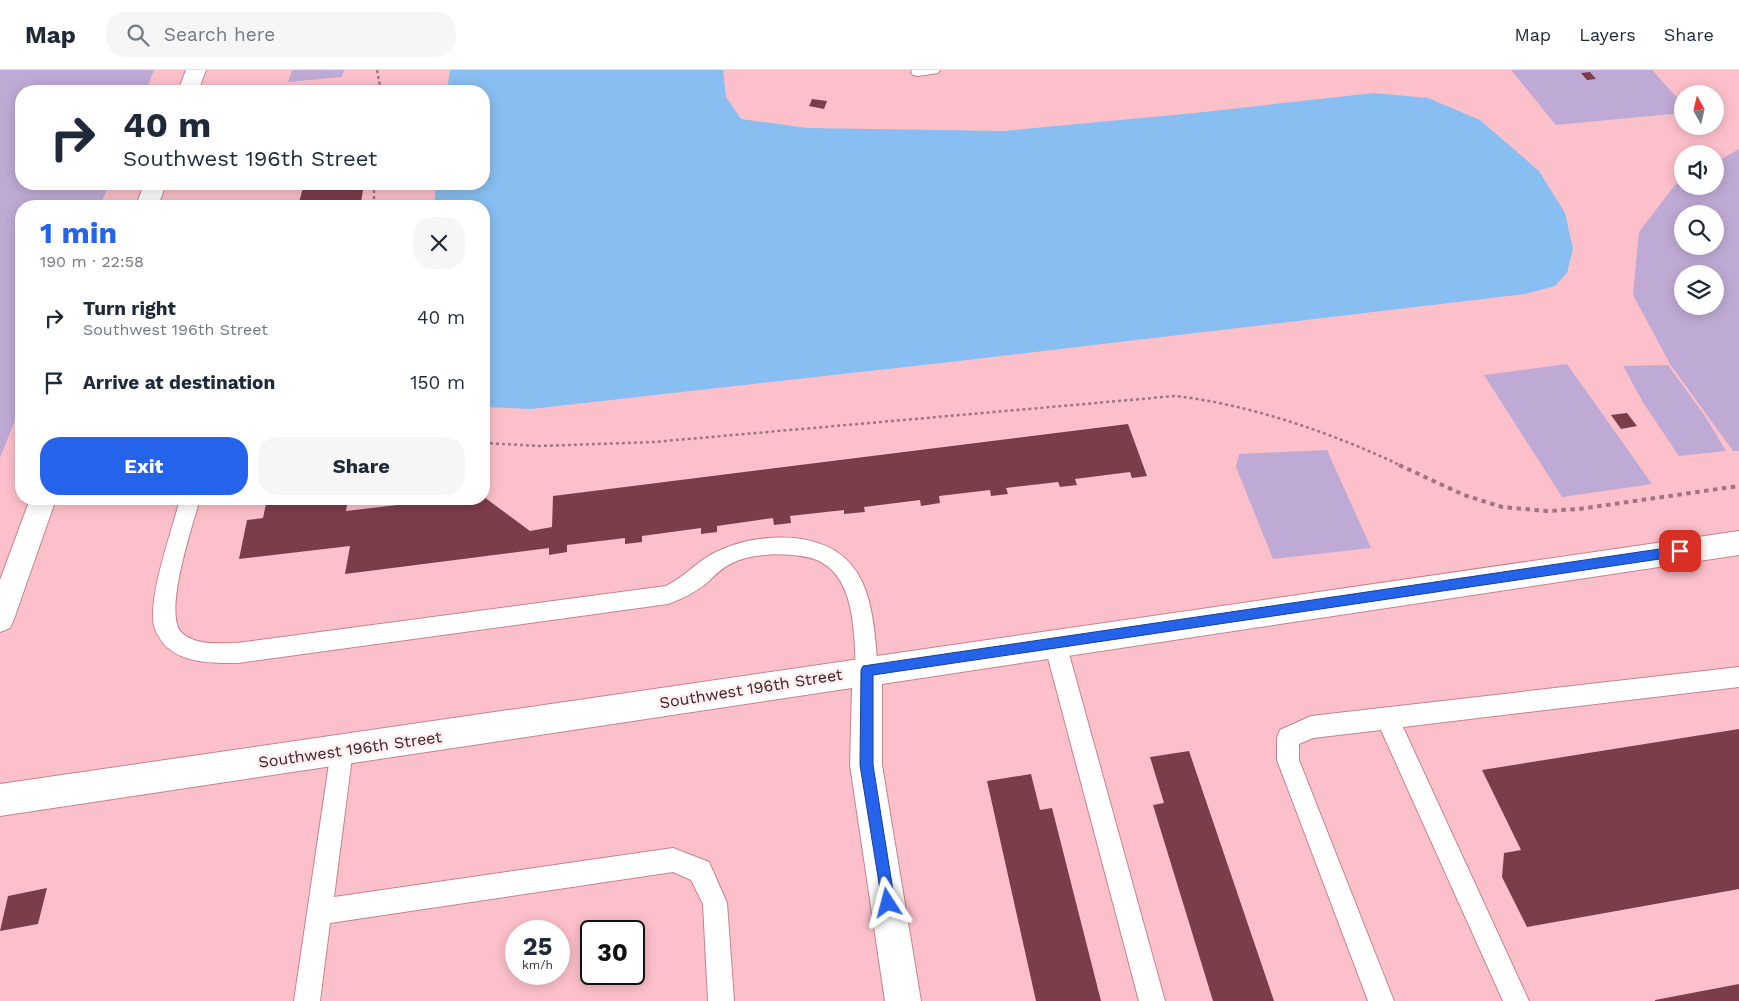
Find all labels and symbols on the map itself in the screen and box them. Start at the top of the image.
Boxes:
north arrow [1674,85,1724,135]
pin [1659,530,1701,572]
street label: Southwest 196th Street [658,665,844,712]
street label: Southwest 196th Street [257,727,443,772]
position arrow [861,876,913,928]
speed limit sign: 30 [580,920,645,985]

